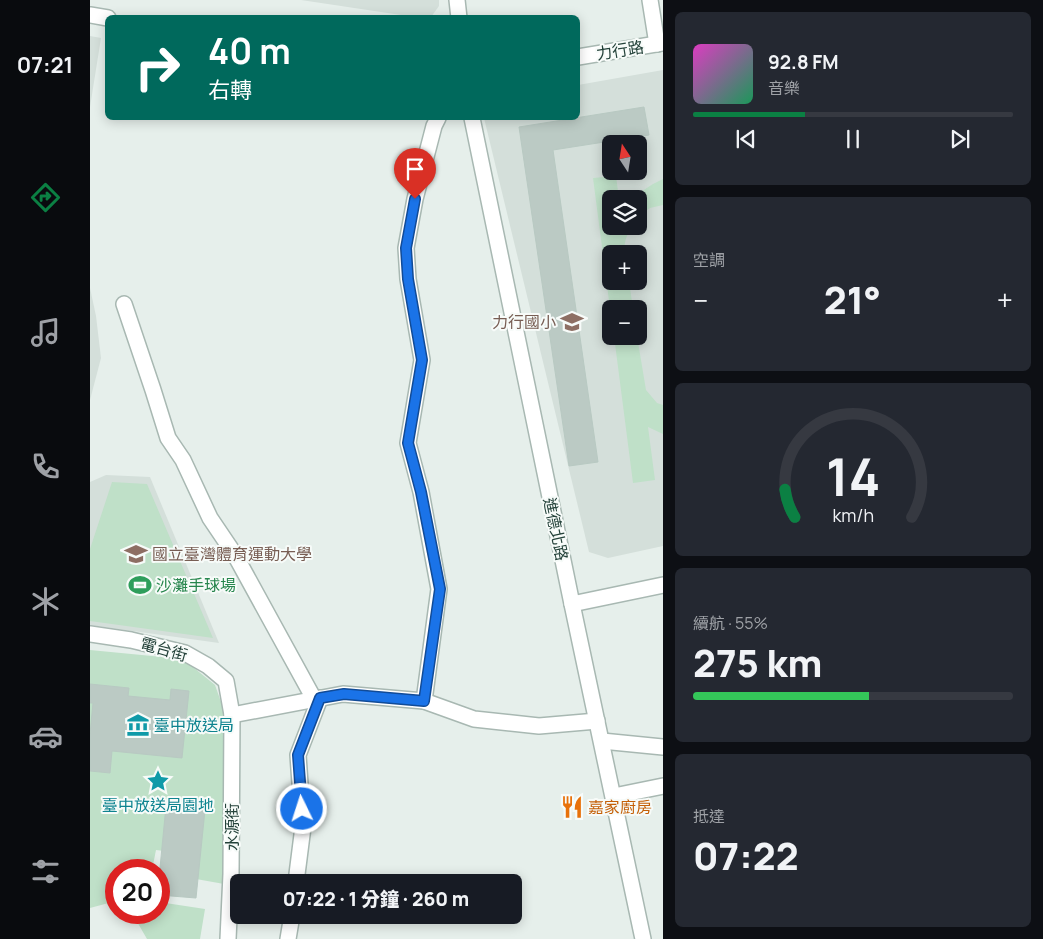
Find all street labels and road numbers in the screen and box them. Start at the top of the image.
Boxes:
street label: 力行路 [595,35,645,65]
street label: 進德北路 [539,495,573,563]
street label: 電台街 [138,632,190,666]
street label: 水源街 [221,803,243,851]

